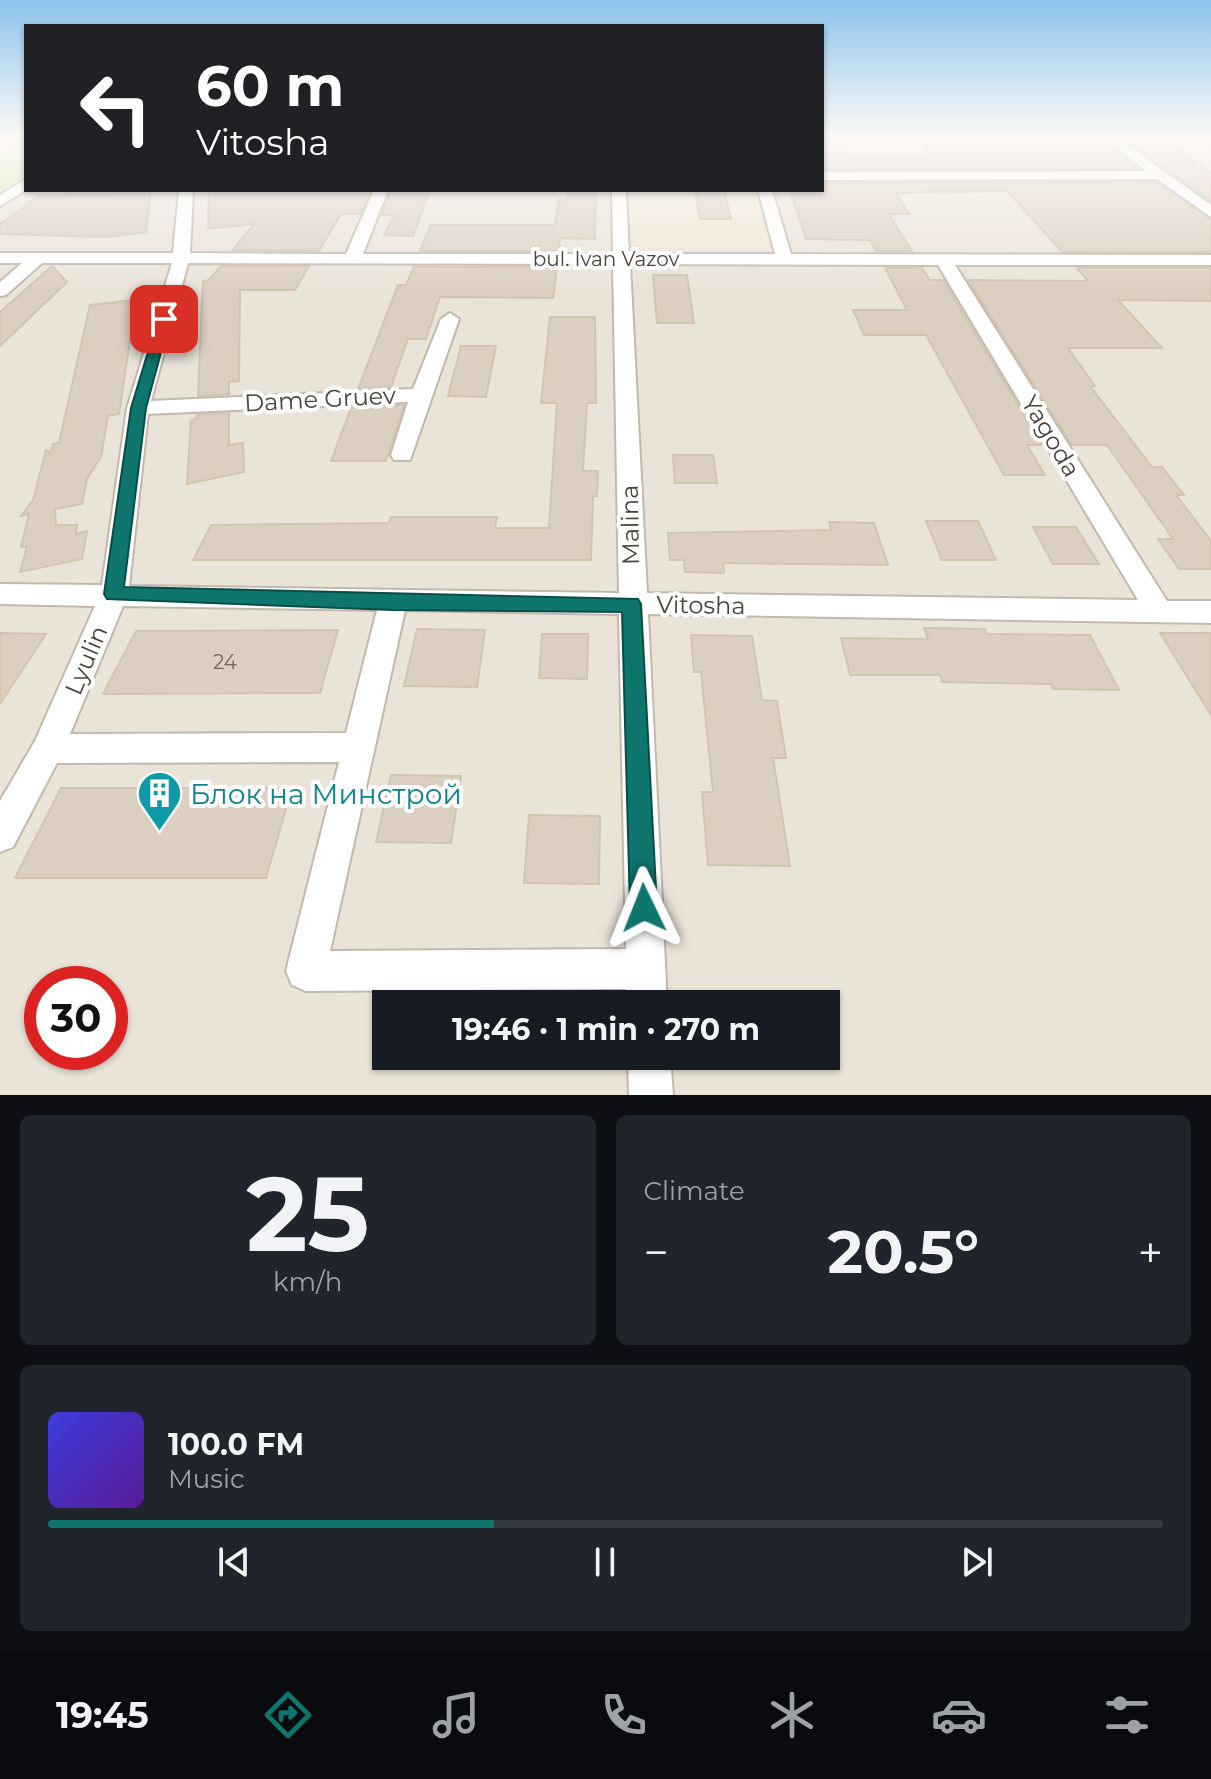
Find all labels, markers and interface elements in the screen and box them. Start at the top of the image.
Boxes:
text: 60 m [196,52,344,120]
icon: left [64,56,168,160]
text: Vitosha [196,120,330,164]
street label: bul. Ivan Vazov [533,247,680,271]
pin [130,285,198,353]
icon: arrive [142,297,186,341]
street label: Dame Gruev [243,381,397,417]
street label: Yagoda [1015,390,1087,482]
street label: Malina [615,485,645,565]
street label: Vitosha [656,590,746,620]
street label: Lyulin [59,621,113,699]
house number: 24 [213,650,237,674]
building icon: Блок на Минстрой [135,770,183,833]
place label: Блок на Минстрой [190,777,462,811]
position arrow [602,866,686,950]
speed limit sign: 30 [24,966,128,1070]
text: 19:46 · 1 min · 270 m [452,1011,760,1048]
text: 25 [246,1150,369,1277]
text: Climate [644,1175,745,1207]
text: 20.5° [828,1215,979,1288]
text: − [644,1225,669,1279]
text: + [1138,1225,1163,1279]
text: km/h [273,1266,342,1298]
text: 100.0 FM [168,1426,304,1463]
text: Music [168,1463,245,1495]
icon: previous [212,1540,256,1584]
icon: pause [583,1540,627,1584]
icon: next [955,1540,999,1584]
icon: directions [260,1687,316,1743]
icon: music [428,1687,484,1743]
icon: phone [596,1687,652,1743]
icon: climate [764,1687,820,1743]
icon: car [931,1687,987,1743]
icon: filters [1099,1687,1155,1743]
text: 19:45 [56,1693,149,1737]

